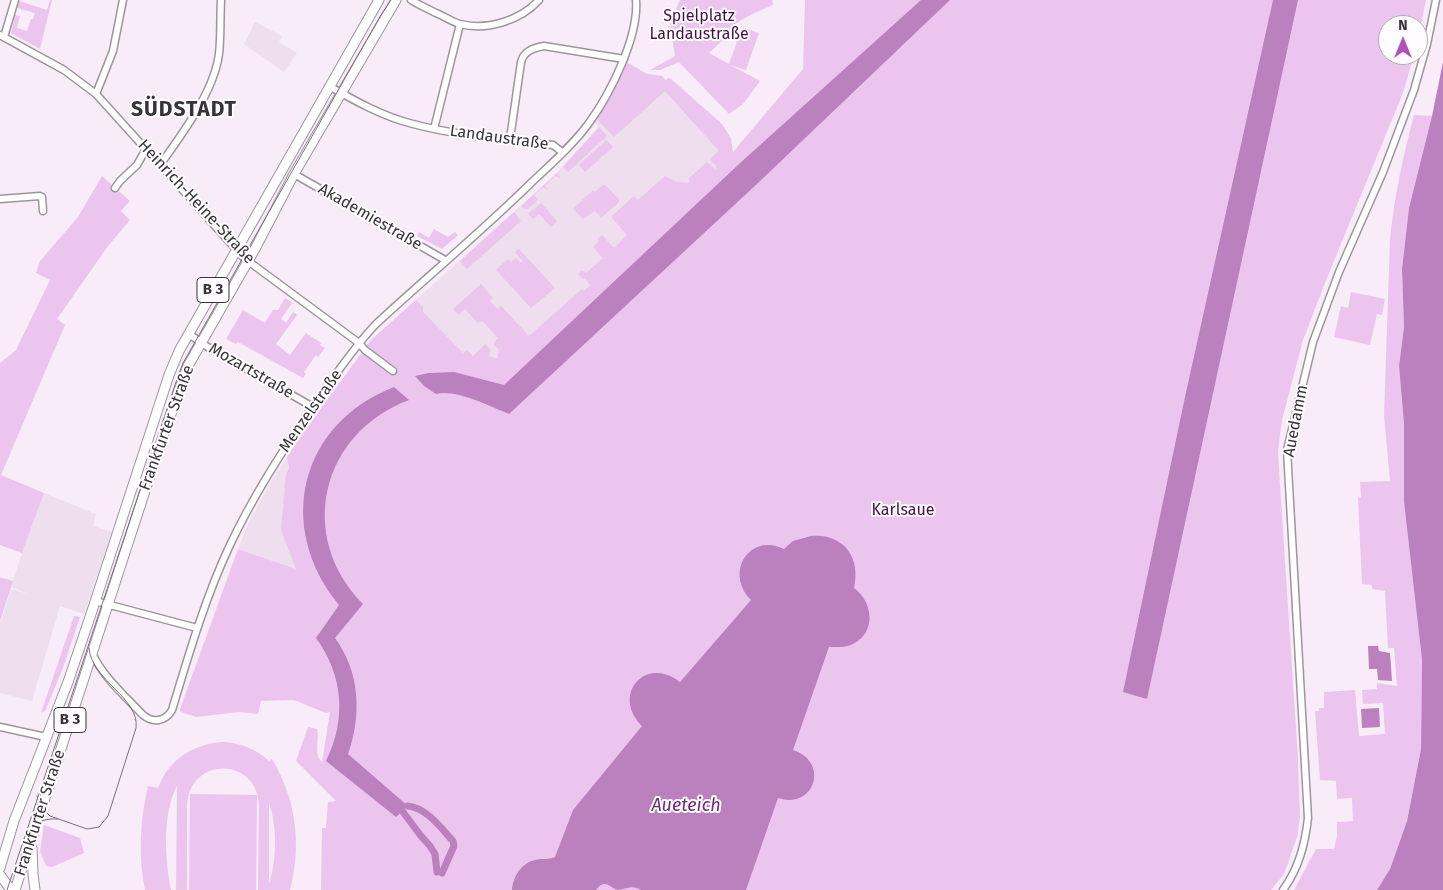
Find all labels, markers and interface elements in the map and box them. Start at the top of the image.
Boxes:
park label: Spielplatz Landaustraße [649,7,749,45]
north arrow [1378,15,1428,65]
text: N [1398,17,1408,34]
district label: SÜDSTADT [130,97,238,123]
street label: Landaustraße [449,122,549,154]
street label: Heinrich-Heine-Straße [134,136,258,268]
street label: Akademiestraße [315,179,425,255]
road number: B 3 [197,278,229,302]
street label: Mozartstraße [205,339,297,403]
street label: Frankfurter Straße [135,363,199,493]
street label: Menzelstraße [275,366,347,456]
street label: Auedamm [1280,383,1312,459]
park label: Karlsaue [872,501,934,521]
road number: B 3 [54,708,86,732]
street label: Frankfurter Straße [11,747,69,879]
water label: Aueteich [651,795,721,817]

